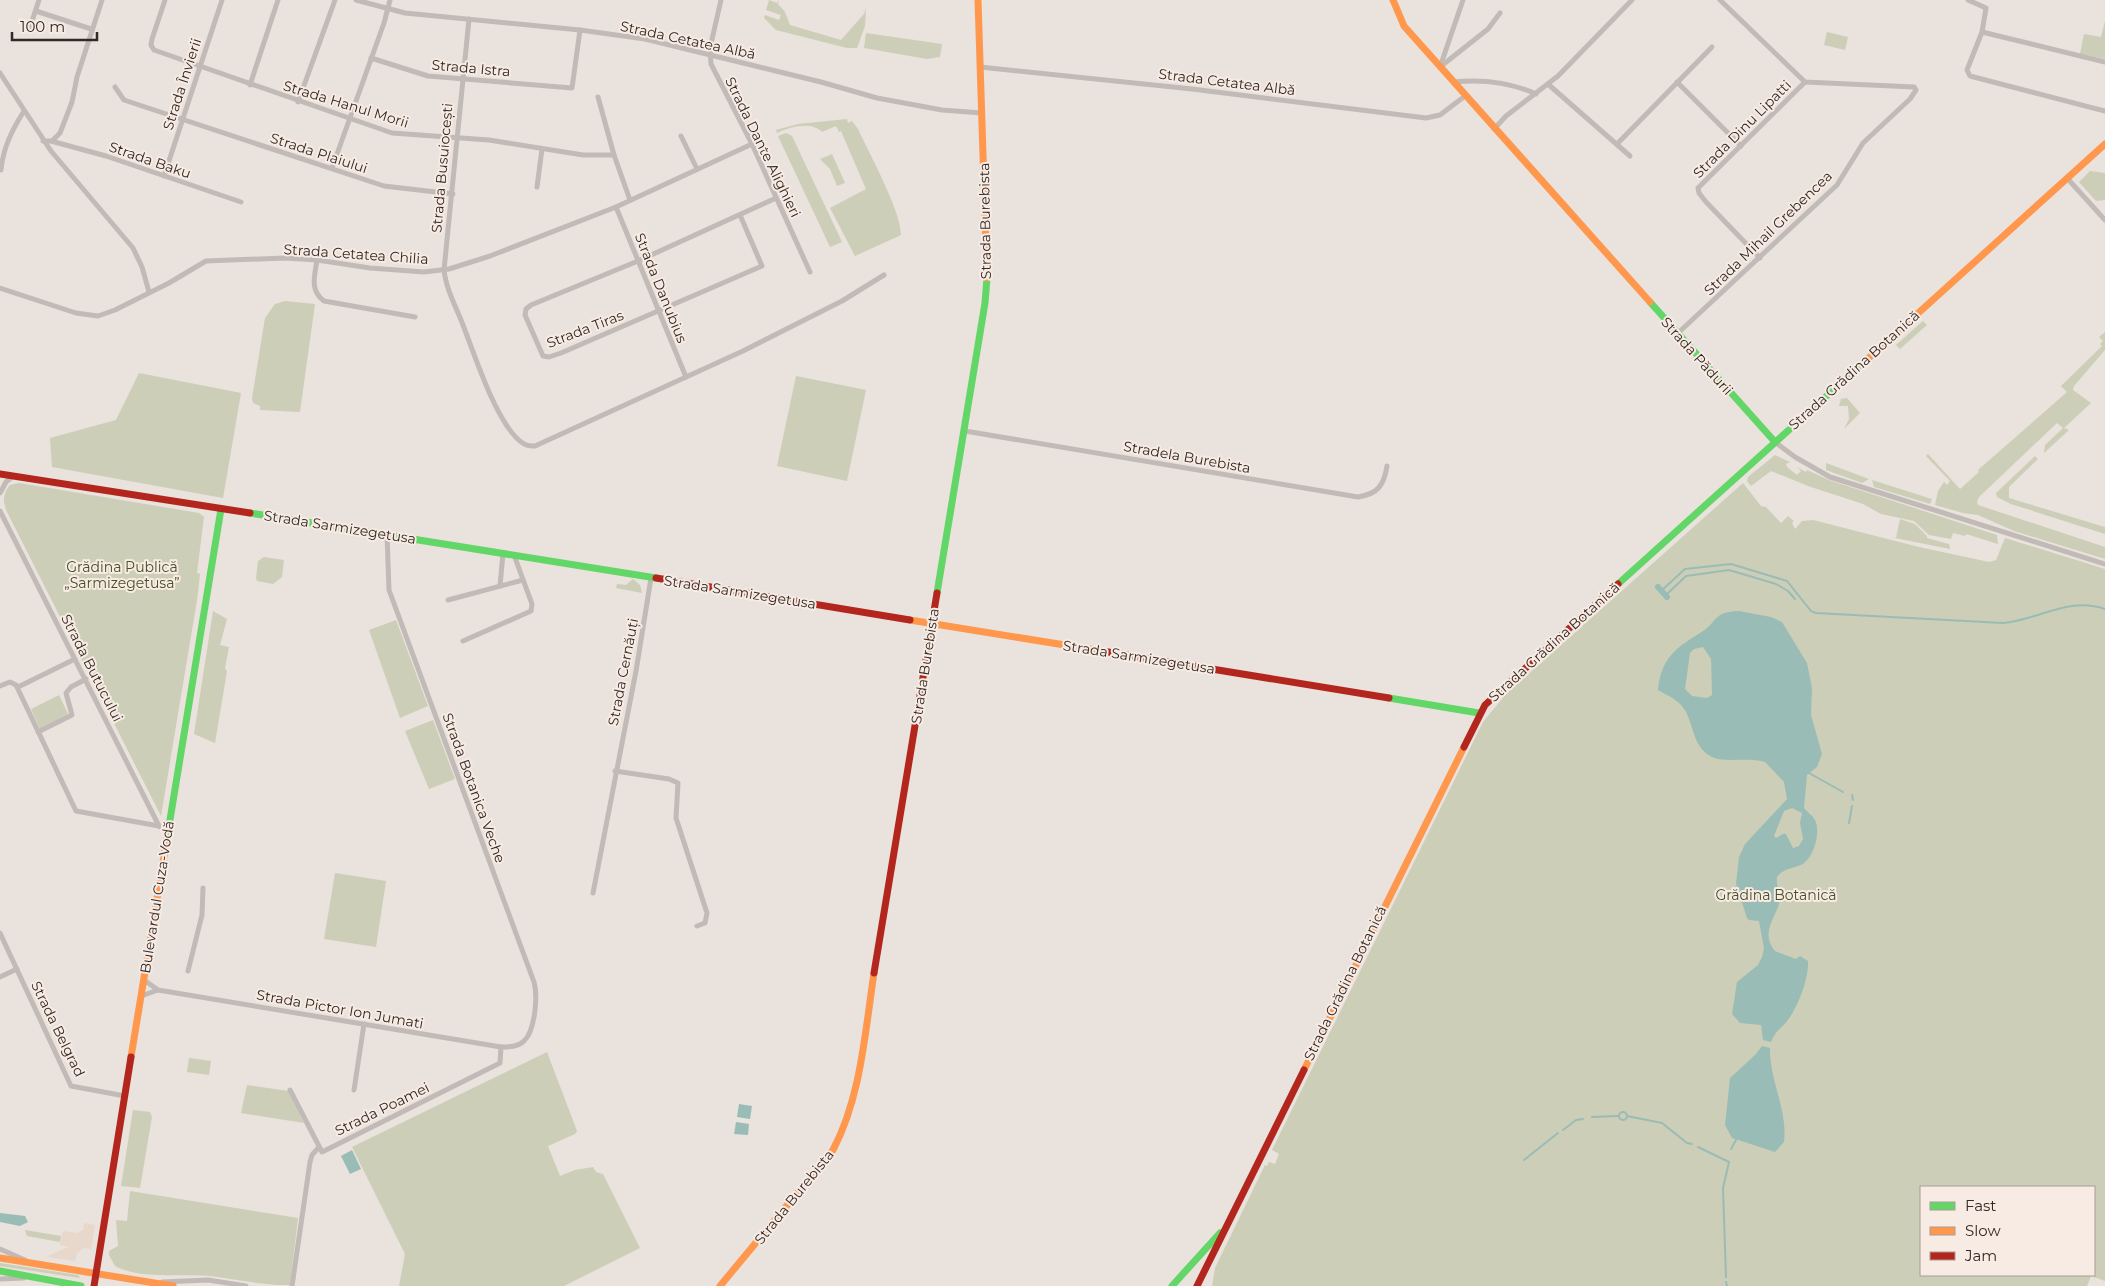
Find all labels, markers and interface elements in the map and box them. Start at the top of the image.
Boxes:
scale bar [12,10,98,42]
text: 100 m [20,17,65,36]
street label: Strada Cetatea Albă [619,17,757,63]
street label: Strada Învierii [159,36,205,132]
street label: Strada Istra [431,56,511,80]
street label: Strada Cetatea Albă [1157,65,1297,99]
street label: Strada Dante Alighieri [721,74,805,220]
street label: Strada Hanul Morii [281,76,411,132]
street label: Strada Dinu Lipatti [1689,76,1795,182]
street label: Strada Busuiocești [427,102,458,234]
street label: Strada Plaiului [268,129,370,177]
street label: Strada Baku [107,138,193,182]
street label: Strada Burebista [975,163,995,279]
street label: Strada Mihail Grebencea [1700,167,1836,299]
street label: Strada Danubius [631,230,691,346]
street label: Strada Cetatea Chilia [283,240,429,268]
street label: Strada Tiras [544,306,626,352]
street label: Strada Grădina Botanică [1785,306,1923,434]
street label: Strada Pădurii [1657,313,1737,399]
street label: Stradela Burebista [1122,437,1252,477]
street label: Strada Sarmizegetusa [263,506,417,548]
park label: Grădina Publică „Sarmizegetusa” [64,558,180,592]
street label: Strada Sarmizegetusa [663,571,817,613]
street label: Strada Grădina Botanică [1485,578,1623,706]
street label: Strada Burebista [907,607,943,725]
street label: Strada Butucului [57,611,127,725]
street label: Strada Cernăuți [604,617,643,727]
street label: Strada Sarmizegetusa [1062,636,1216,678]
street label: Strada Botanica Veche [438,711,510,865]
street label: Bulevardul Cuza-Vodă [136,819,178,975]
park label: Grădina Botanică [1715,886,1837,904]
street label: Strada Grădina Botanică [1300,903,1390,1063]
street label: Strada Belgrad [27,978,89,1080]
street label: Strada Pictor Ion Jumati [255,985,425,1033]
street label: Strada Poamei [332,1078,432,1140]
street label: Strada Burebista [750,1146,838,1248]
legend [1920,1186,2095,1276]
text: Fast [1965,1196,1996,1215]
text: Slow [1965,1221,2001,1240]
text: Jam [1964,1246,1997,1265]

